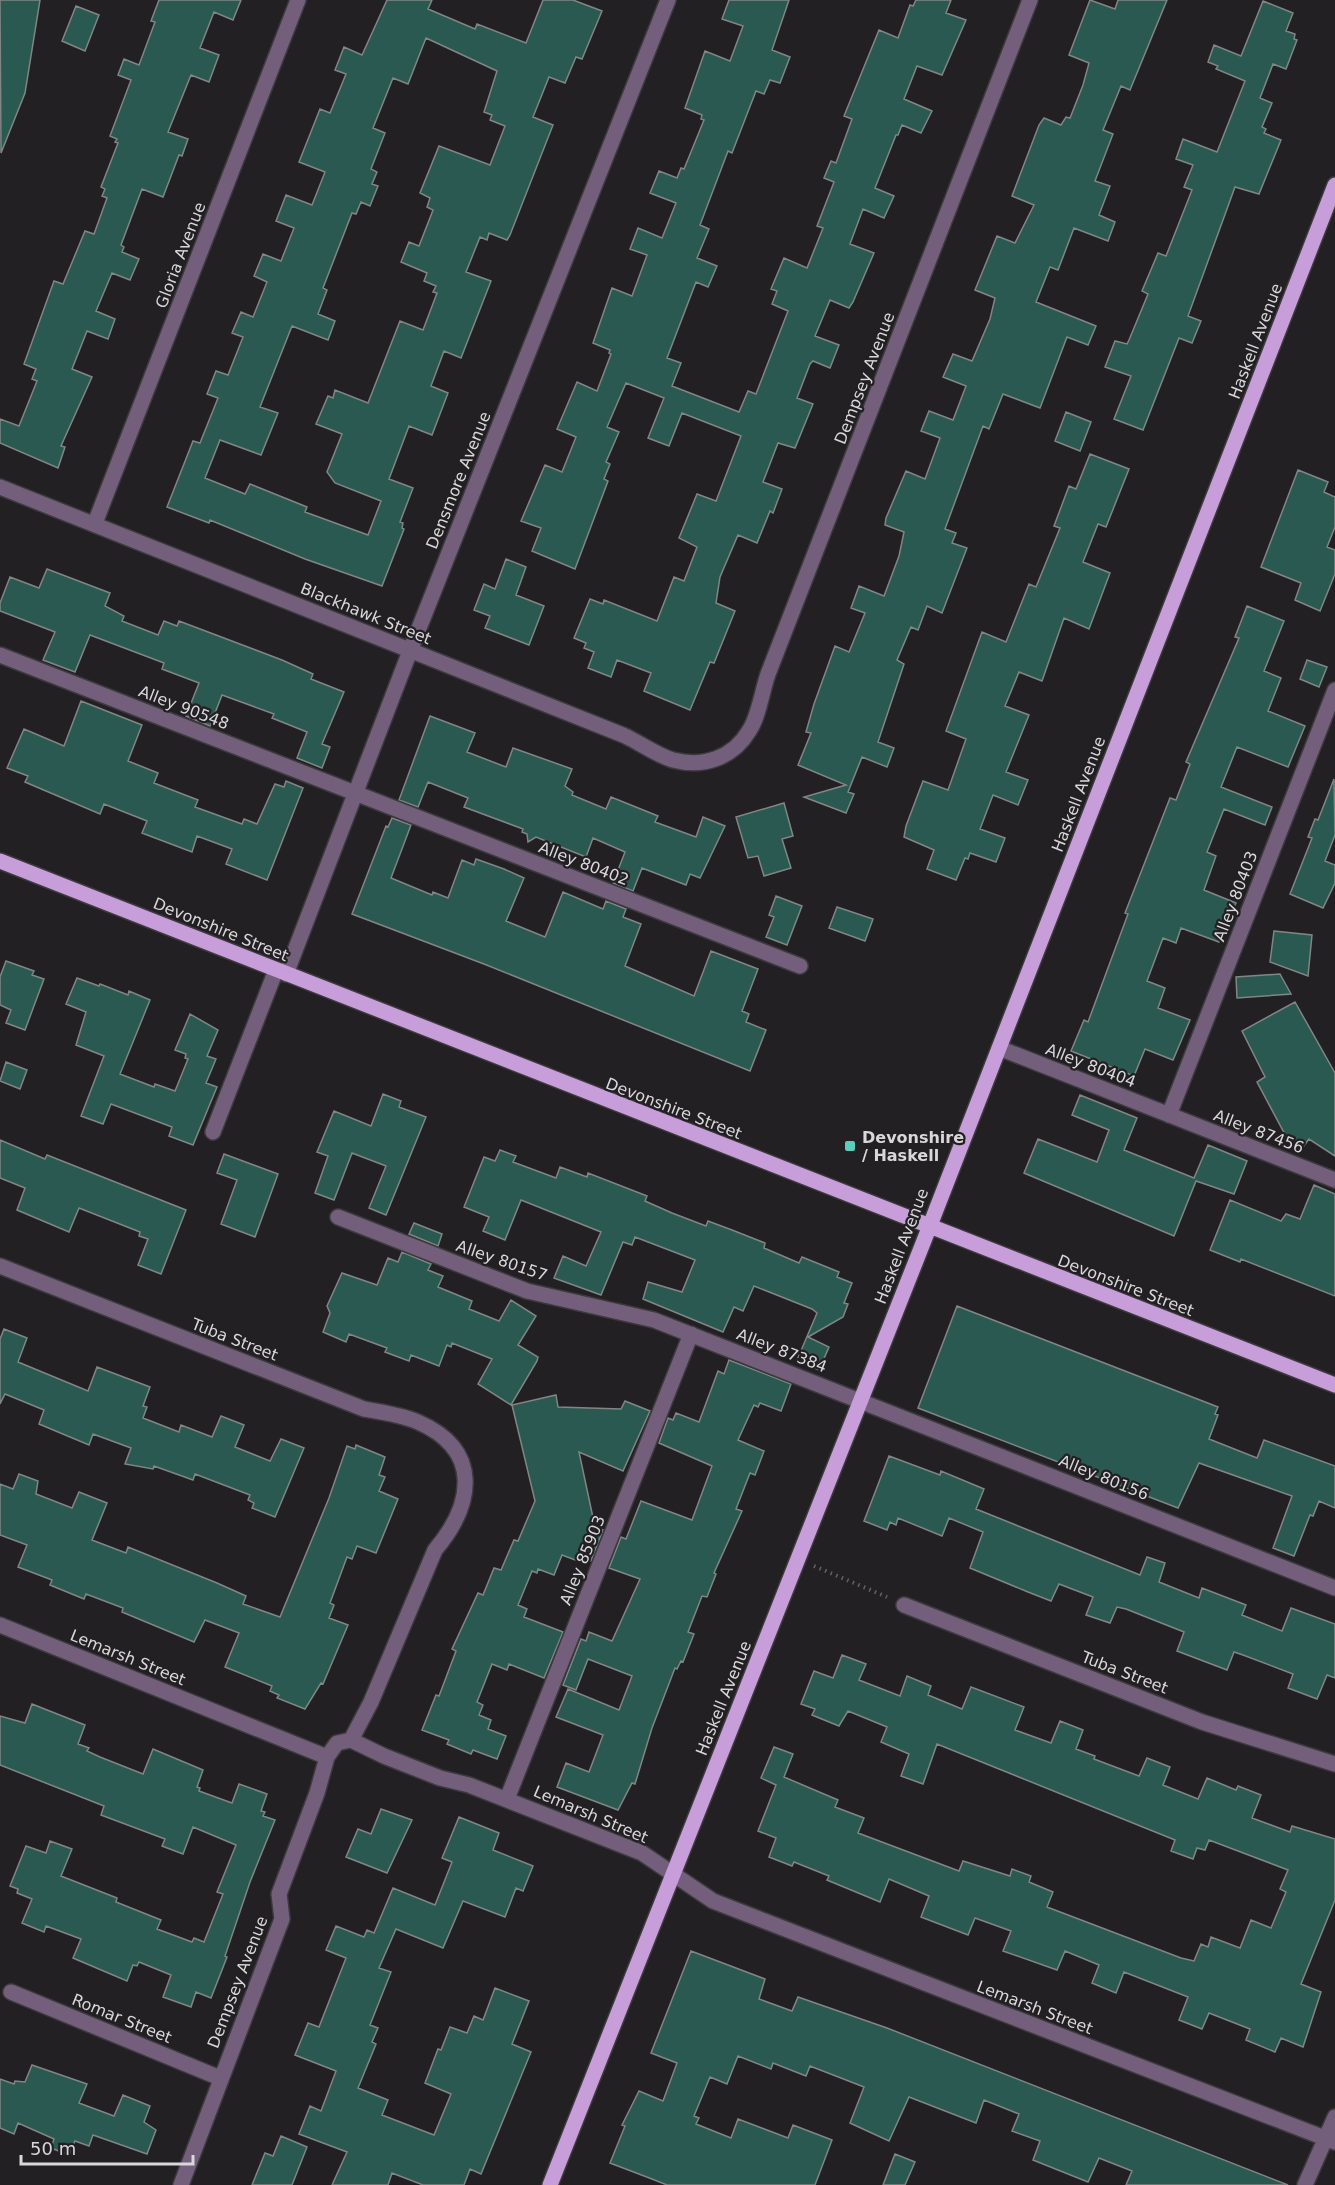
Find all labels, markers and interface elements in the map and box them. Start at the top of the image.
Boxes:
street label: Gloria Avenue [152,199,209,311]
street label: Haskell Avenue [1225,281,1286,402]
street label: Dempsey Avenue [830,309,898,447]
street label: Densmore Avenue [422,409,495,552]
street label: Blackhawk Street [298,579,434,648]
street label: Alley 90548 [136,682,232,733]
street label: Haskell Avenue [1048,734,1109,855]
street label: Alley 80402 [536,838,632,889]
street label: Alley 80403 [1210,848,1261,944]
street label: Devonshire Street [150,894,291,965]
street label: Alley 80404 [1043,1040,1139,1091]
street label: Devonshire Street [603,1074,745,1143]
street label: Alley 87456 [1211,1106,1307,1157]
place label: Devonshire / Haskell [862,1128,964,1165]
marker: Devonshire / Haskell [843,1139,857,1153]
street label: Haskell Avenue [871,1186,932,1307]
street label: Alley 80157 [454,1236,550,1285]
street label: Devonshire Street [1055,1251,1197,1320]
street label: Tuba Street [188,1314,281,1365]
street label: Alley 87384 [734,1325,830,1376]
street label: Alley 80156 [1056,1451,1151,1504]
street label: Alley 85903 [556,1513,609,1608]
street label: Lemarsh Street [67,1626,188,1689]
street label: Haskell Avenue [692,1638,755,1758]
street label: Tuba Street [1078,1647,1171,1698]
street label: Lemarsh Street [531,1782,651,1847]
street label: Dempsey Avenue [203,1913,271,2051]
street label: Lemarsh Street [974,1977,1095,2038]
street label: Romar Street [69,1990,174,2047]
scale bar [21,2128,194,2166]
text: 50 m [30,2138,76,2159]

